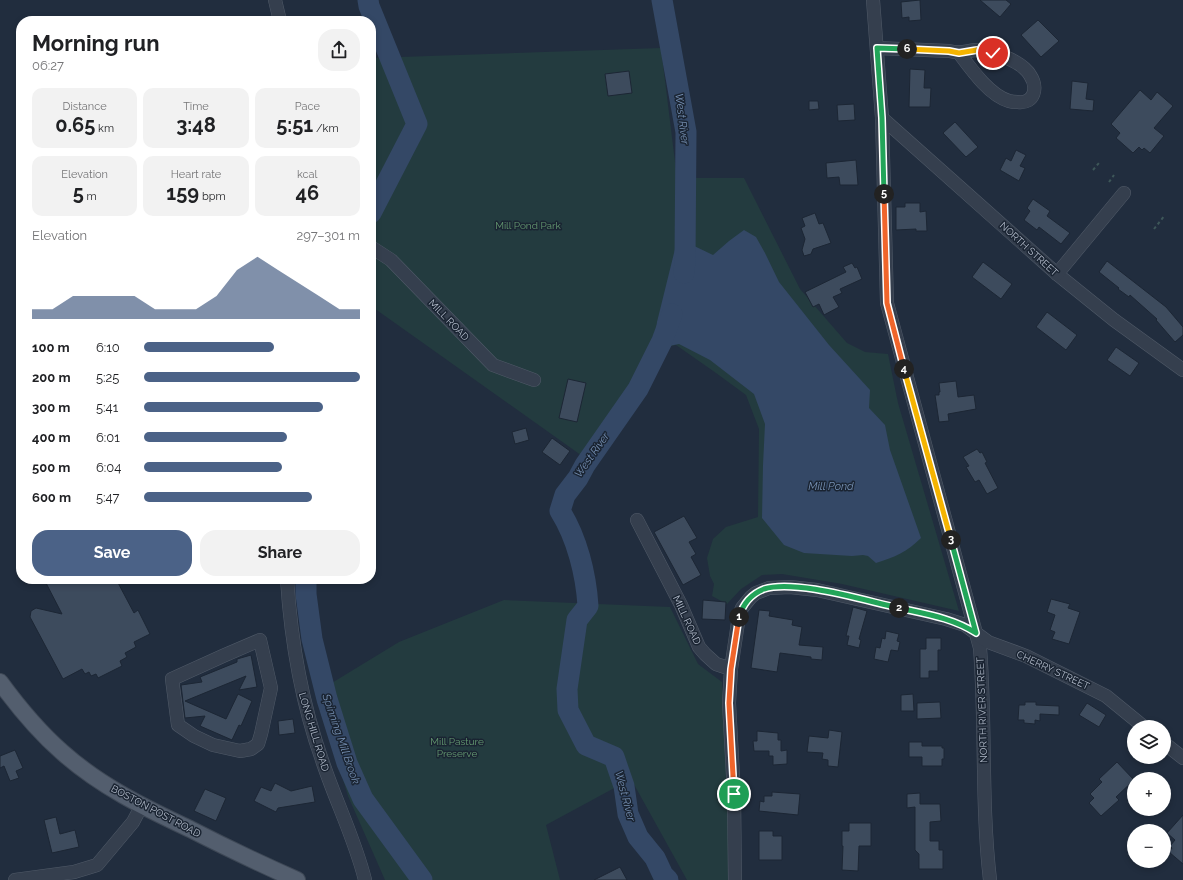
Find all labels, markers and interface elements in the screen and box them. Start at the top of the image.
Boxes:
button: share [318,29,360,71]
text: Morning run [32,30,160,56]
pin [976,36,1010,70]
pin: 6 [897,39,917,59]
text: 6 [904,42,910,55]
icon: check [982,42,1004,64]
text: 06:27 [32,58,64,73]
water label: West River [672,93,692,147]
text: Distance [63,100,107,113]
text: Time [183,100,209,113]
text: Pace [295,100,320,113]
text: 0.65 [55,113,95,137]
text: 3:48 [176,113,216,137]
text: 5:51 [276,113,313,137]
text: km [95,122,114,135]
text: /km [313,122,339,135]
text: Elevation [61,168,108,181]
text: Heart rate [171,168,221,181]
text: kcal [297,168,318,181]
text: 5 [73,181,84,205]
text: 159 [166,181,199,205]
text: 46 [296,181,319,205]
pin: 5 [874,184,894,204]
text: 5 [881,187,887,200]
text: m [84,190,97,203]
text: bpm [199,190,226,203]
park label: Mill Pond Park [495,220,562,231]
street label: NORTH STREET [998,220,1060,278]
text: Elevation [32,228,87,243]
text: 297–301 m [296,228,360,243]
street label: MILL ROAD [427,297,471,343]
text: 100 m [32,340,70,355]
text: 6:10 [96,340,120,355]
pin: 4 [894,359,914,379]
text: 4 [901,362,907,375]
text: 200 m [32,370,71,385]
text: 5:25 [96,370,119,385]
text: 300 m [32,400,70,415]
text: 5:41 [96,400,118,415]
water label: West River [572,429,613,480]
text: 400 m [32,430,71,445]
text: 6:01 [96,430,120,445]
text: 500 m [32,460,70,475]
text: 6:04 [96,460,121,475]
water label: Mill Pond [808,480,854,493]
text: 600 m [32,490,71,505]
text: 5:47 [96,490,120,505]
button: Save [32,530,192,576]
button: Share [200,530,360,576]
pin: 3 [941,530,961,550]
text: 3 [948,533,954,546]
street label: MILL ROAD [671,594,703,646]
pin: 2 [889,598,909,618]
text: 2 [896,601,902,614]
pin: 1 [729,607,749,627]
text: 1 [736,610,742,623]
street label: CHERRY STREET [1015,648,1091,692]
street label: NORTH RIVER STREET [975,657,989,763]
street label: LONG HILL ROAD [297,691,331,773]
water label: Spinning Mill Brook [319,691,363,786]
map controls [1127,720,1171,868]
button: layers [1127,720,1171,764]
park label: Mill Pasture Preserve [430,736,484,759]
water label: West River [612,769,638,824]
button: + [1127,772,1171,816]
pin [717,777,751,811]
street label: BOSTON POST ROAD [109,783,203,839]
icon: arrive [723,783,745,805]
button: − [1127,824,1171,868]

